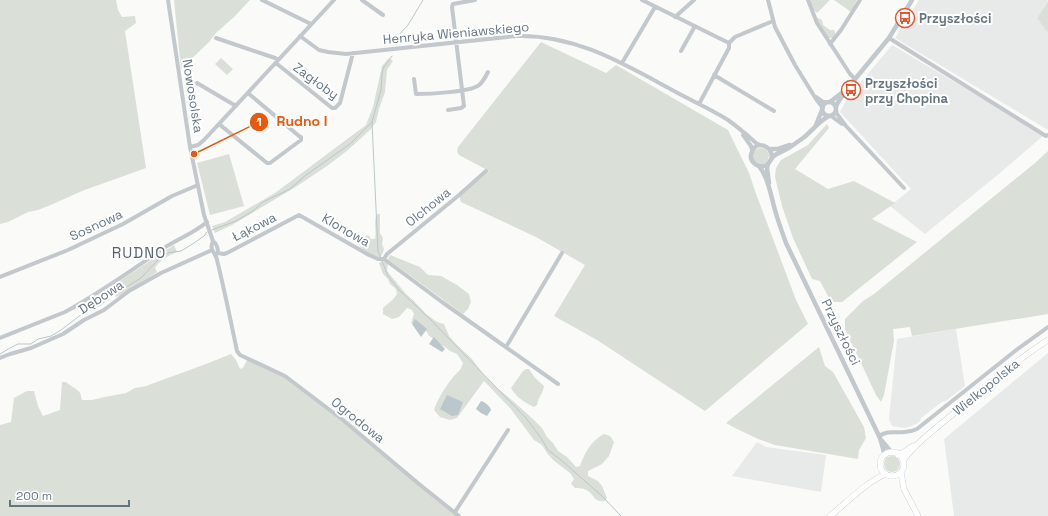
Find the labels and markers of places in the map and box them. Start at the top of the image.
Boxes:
bus stop icon: Przyszłości [894,7,916,29]
place label: Przyszłości [919,10,991,27]
place label: Przyszłości przy Chopina [865,75,949,107]
bus stop icon: Przyszłości przy Chopina [840,79,862,101]
callout: Rudno I [249,109,335,135]

